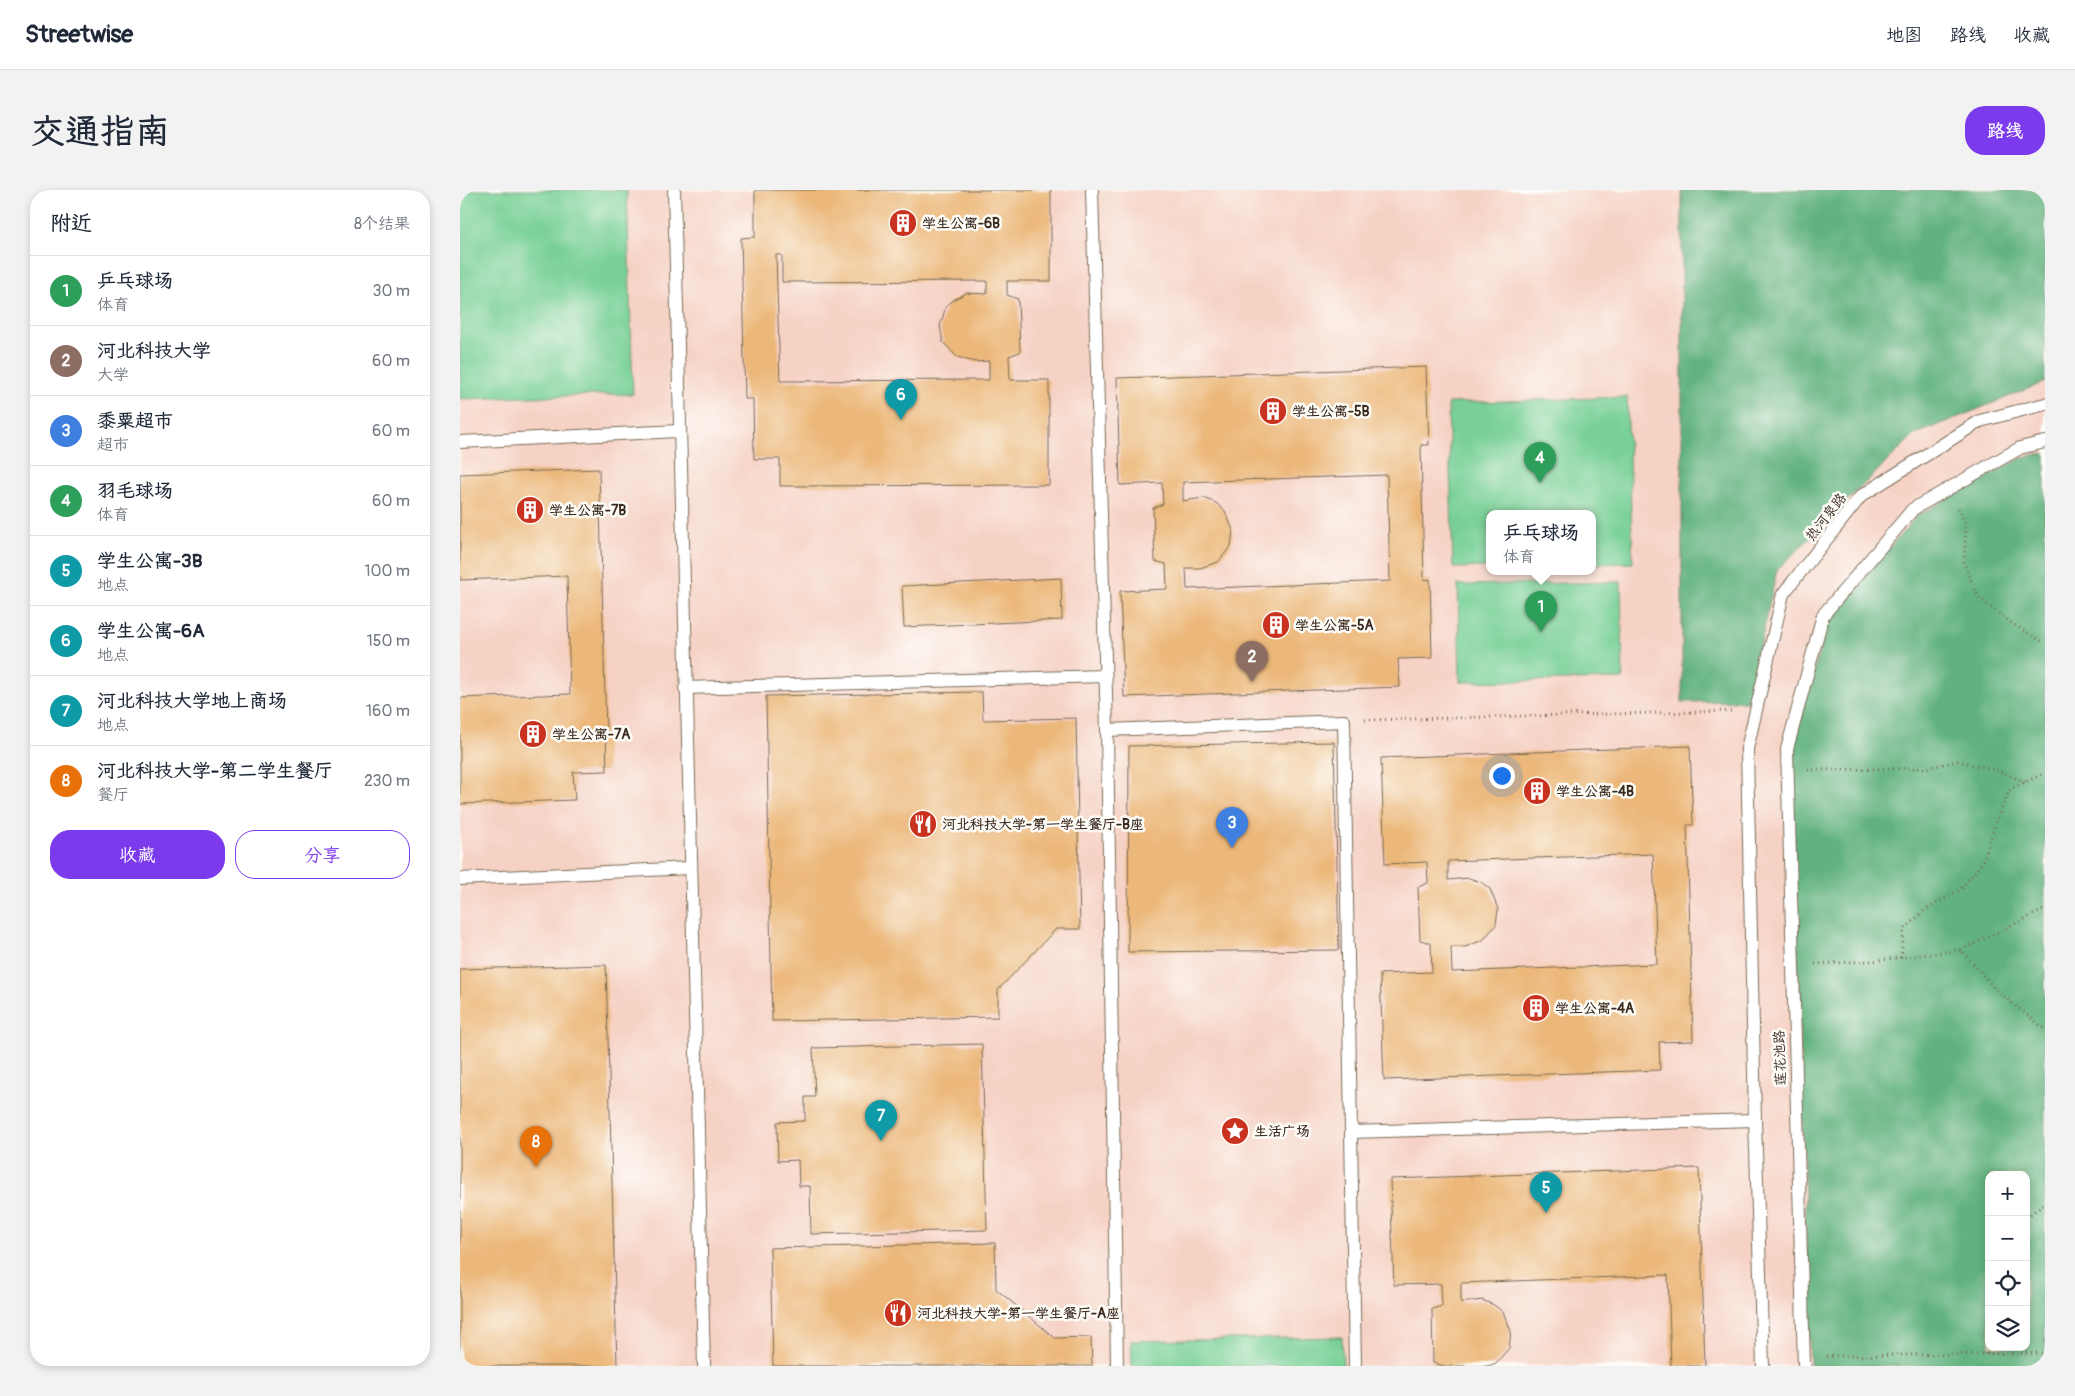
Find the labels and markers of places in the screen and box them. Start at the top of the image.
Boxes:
building icon: 学生公寓-6B [888,208,918,238]
place label: 学生公寓-6B [922,215,1000,232]
pin: 6 [885,379,917,420]
building icon: 学生公寓-5B [1258,396,1288,426]
place label: 学生公寓-5B [1292,403,1370,420]
pin: 4 [1524,442,1556,483]
building icon: 学生公寓-7B [515,495,545,525]
place label: 学生公寓-7B [549,502,626,519]
pin: 1 [1525,591,1557,632]
building icon: 学生公寓-5A [1261,610,1291,640]
place label: 学生公寓-5A [1295,617,1374,634]
pin: 2 [1236,641,1268,682]
building icon: 学生公寓-7A [518,719,548,749]
place label: 学生公寓-7A [552,726,630,743]
building icon: 学生公寓-4B [1522,776,1552,806]
place label: 学生公寓-4B [1556,783,1634,800]
pin: 3 [1216,807,1248,848]
restaurant icon: 河北科技大学-第一学生餐厅-B座 [908,809,938,839]
place label: 河北科技大学-第一学生餐厅-B座 [942,816,1144,833]
building icon: 学生公寓-4A [1521,993,1551,1023]
place label: 学生公寓-4A [1555,1000,1634,1017]
pin: 7 [865,1100,897,1141]
place icon: 生活广场 [1220,1116,1250,1146]
place label: 生活广场 [1254,1123,1310,1140]
pin: 8 [520,1126,552,1167]
pin: 5 [1530,1172,1562,1213]
restaurant icon: 河北科技大学-第一学生餐厅-A座 [883,1298,913,1328]
place label: 河北科技大学-第一学生餐厅-A座 [917,1305,1120,1322]

